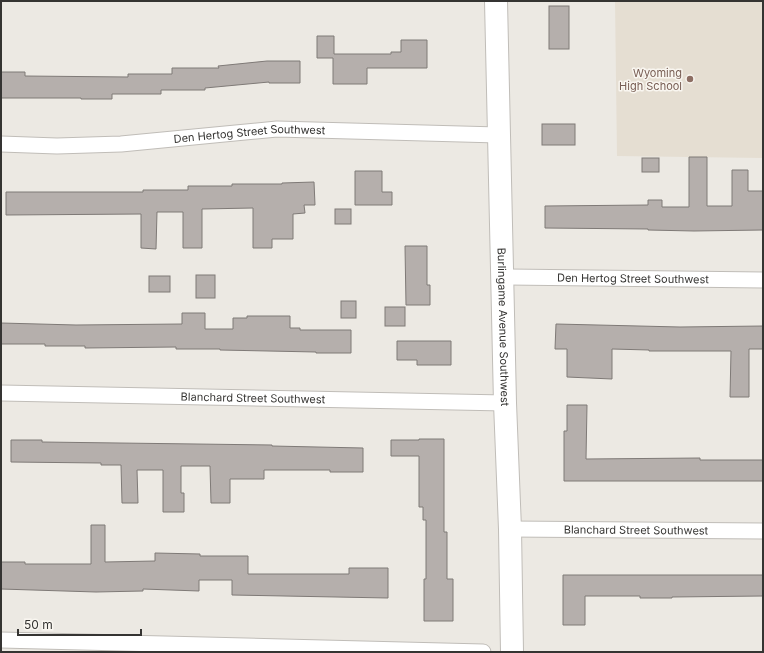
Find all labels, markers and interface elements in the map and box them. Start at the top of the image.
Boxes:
place label: Wyoming High School [619,66,682,93]
marker: Wyoming High School [685,74,695,84]
street label: Den Hertog Street Southwest [173,122,326,146]
street label: Burlingame Avenue Southwest [495,247,512,407]
street label: Den Hertog Street Southwest [557,271,709,286]
street label: Blanchard Street Southwest [181,390,326,406]
street label: Blanchard Street Southwest [564,522,709,538]
scale bar [18,611,141,637]
text: 50 m [24,617,53,632]

